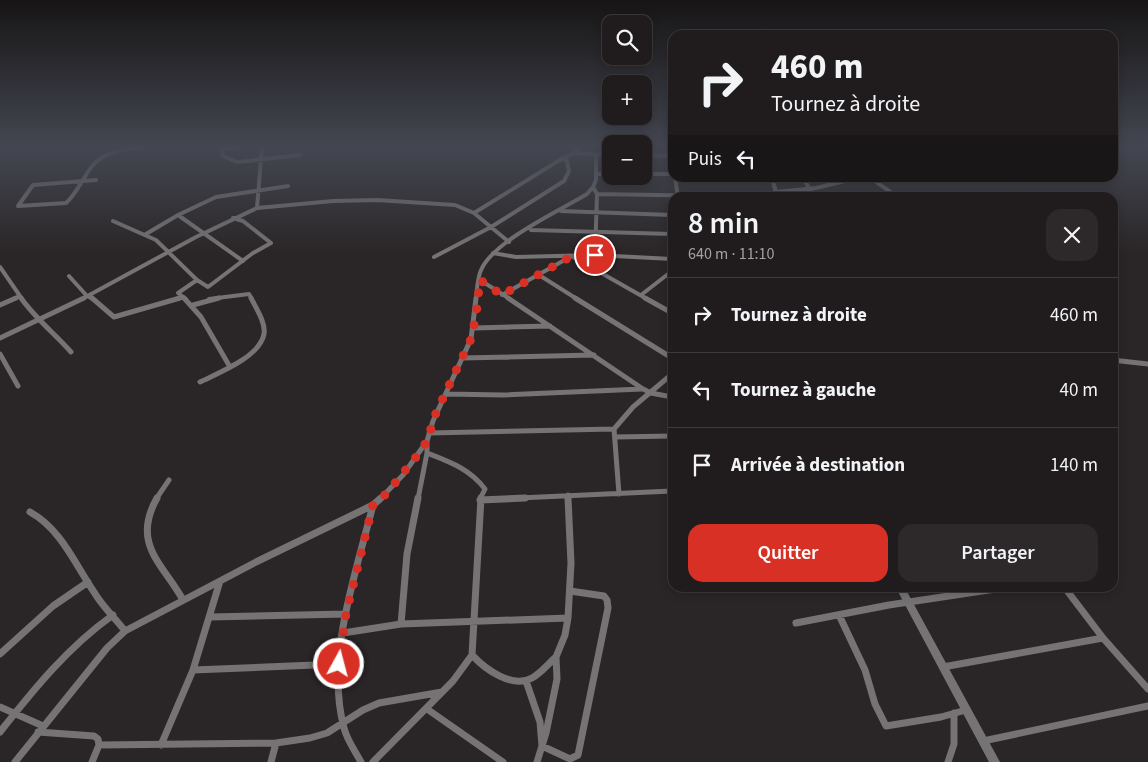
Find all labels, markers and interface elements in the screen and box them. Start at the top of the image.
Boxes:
map controls [602,15,652,185]
button: search [602,15,652,65]
text: 460 m [771,42,863,92]
icon: right [688,50,753,115]
button: + [602,75,652,125]
text: Tournez à droite [771,88,920,120]
button: − [602,135,652,185]
icon: left [732,145,760,173]
text: Puis [688,146,722,173]
text: 8 min [688,202,759,245]
button: close [1046,209,1098,261]
pin [574,234,616,276]
icon: arrive [581,241,609,269]
text: 640 m · 11:10 [688,243,775,265]
icon: right [688,301,716,329]
text: Tournez à droite [731,302,867,329]
text: 460 m [1050,302,1098,329]
icon: left [688,376,716,404]
text: Tournez à gauche [731,377,876,404]
text: 40 m [1060,377,1098,404]
icon: arrive [688,451,716,479]
text: Arrivée à destination [731,452,905,479]
text: 140 m [1050,452,1098,479]
button: Quitter [688,524,888,582]
button: Partager [898,524,1098,582]
position arrow [312,637,364,689]

